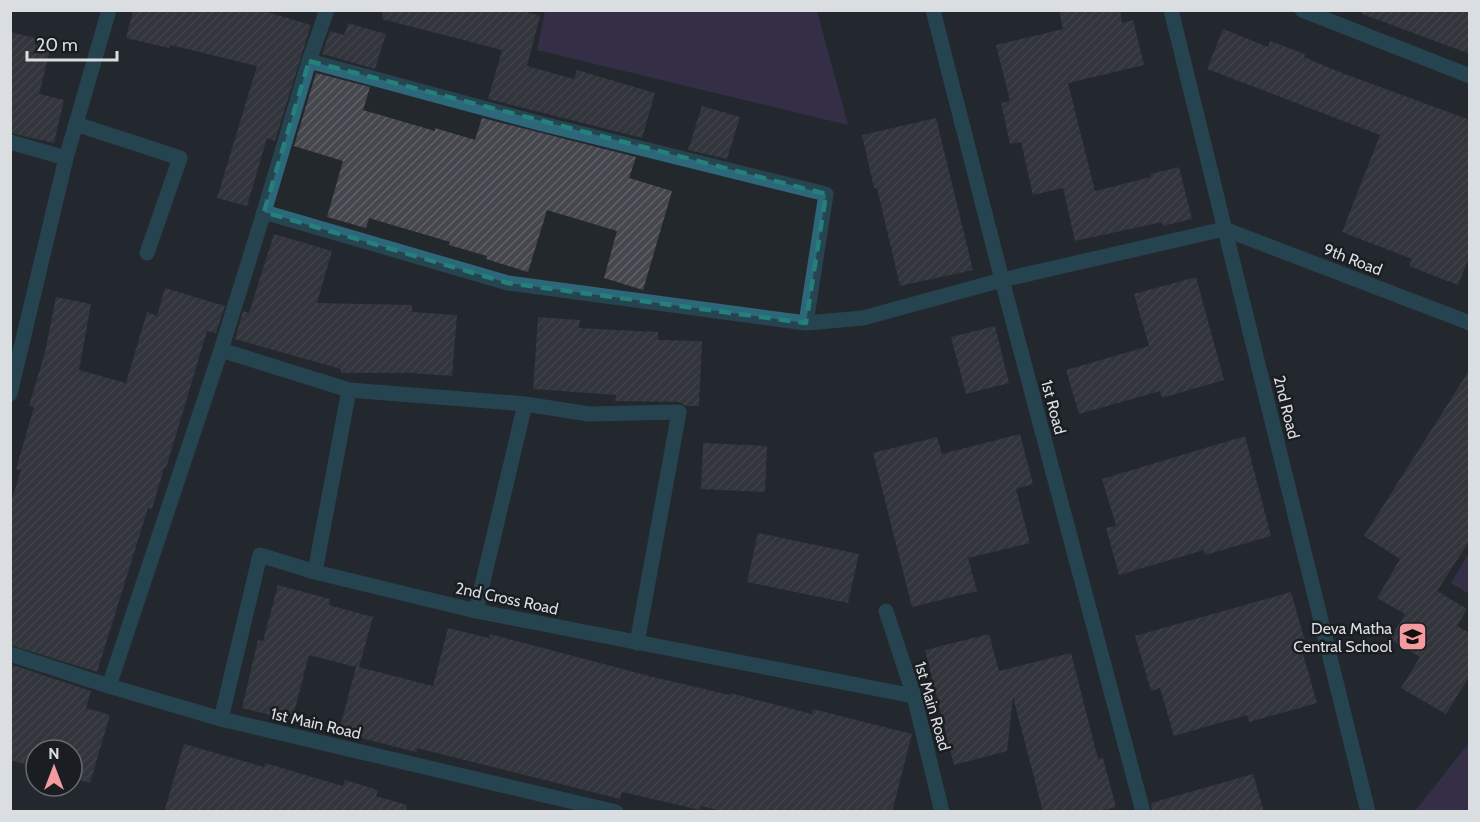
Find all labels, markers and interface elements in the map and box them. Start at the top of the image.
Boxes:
scale bar [27,24,117,62]
text: 20 m [36,34,78,56]
street label: 9th Road [1321,240,1385,279]
street label: 2nd Road [1269,374,1304,441]
street label: 1st Road [1037,378,1070,436]
street label: 2nd Cross Road [454,578,560,619]
place label: Deva Matha Central School [1293,619,1392,656]
school or university icon: Deva Matha Central School [1397,621,1429,653]
street label: 1st Main Road [911,659,954,753]
street label: 1st Main Road [269,704,363,743]
north arrow [24,738,84,798]
text: N [48,744,60,763]

